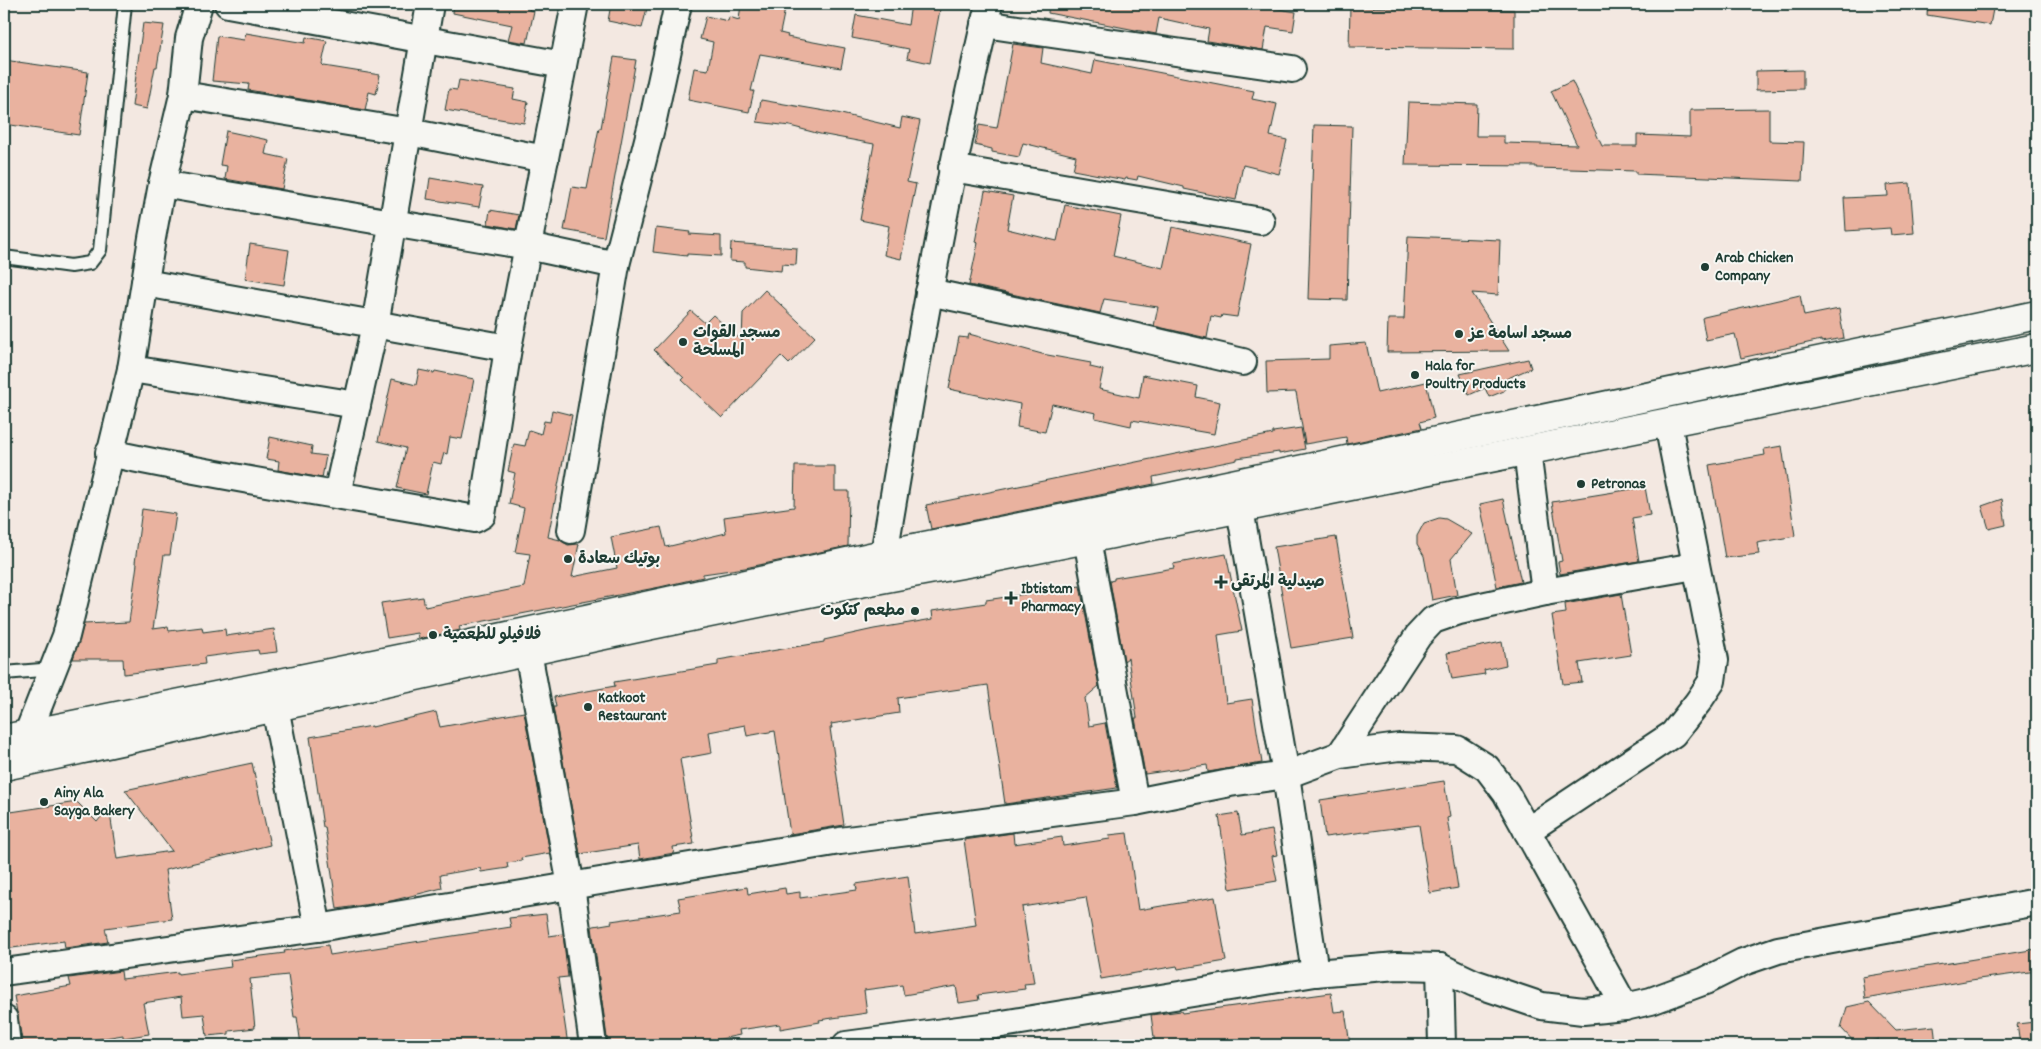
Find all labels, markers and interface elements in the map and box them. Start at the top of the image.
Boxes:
place label: Arab Chicken Company [1715,247,1793,288]
marker: Arab Chicken Company [1699,261,1711,273]
place label: مسجد القوات المسلحة [693,322,780,363]
place label: مسجد اسامة عز [1467,323,1572,346]
marker: مسجد اسامة عز [1453,328,1465,340]
marker: مسجد القوات المسلحة [677,336,689,348]
place label: Hala for Poultry Products [1425,355,1526,396]
marker: Hala for Poultry Products [1409,369,1421,381]
place label: Petronas [1591,473,1646,496]
marker: Petronas [1575,478,1587,490]
place label: بوتيك سعادة [578,548,660,571]
marker: بوتيك سعادة [562,553,574,565]
place label: صيدلية المرتقى [1231,571,1325,594]
marker: صيدلية المرتقى [1215,576,1227,588]
place label: Ibtistam Pharmacy [1021,578,1082,619]
marker: Ibtistam Pharmacy [1005,592,1017,604]
place label: مطعم كتكوت [820,600,905,623]
marker: مطعم كتكوت [909,605,921,617]
place label: فلافيلو للطعمية [443,624,541,647]
marker: فلافيلو للطعمية [427,629,439,641]
place label: Katkoot Restaurant [598,687,667,728]
marker: Katkoot Restaurant [582,701,594,713]
place label: Ainy Ala Sayga Bakery [54,782,136,823]
marker: Ainy Ala Sayga Bakery [38,796,50,808]

